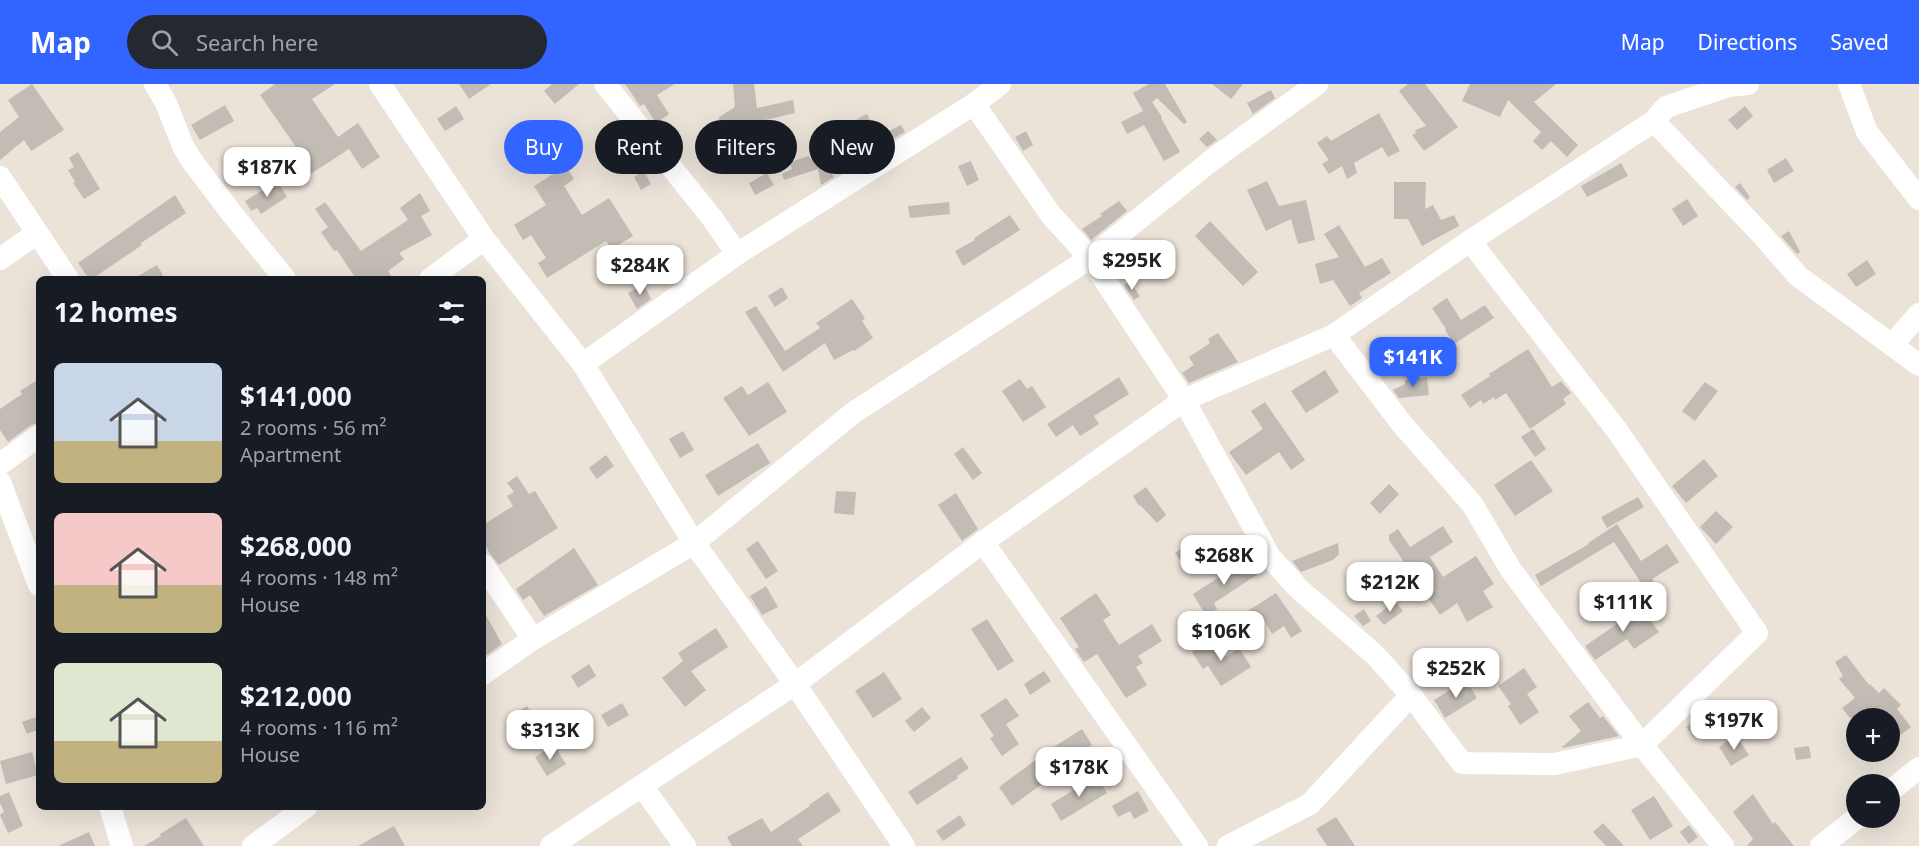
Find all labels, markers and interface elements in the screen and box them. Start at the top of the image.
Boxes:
search box [127,15,547,69]
text: Map [30,23,91,61]
icon: search [148,26,181,59]
text: Search here [196,27,318,57]
text: Map [1621,28,1665,56]
text: Directions [1698,28,1797,56]
text: Saved [1830,28,1889,56]
chip: Buy [504,120,583,174]
chip: Rent [595,120,683,174]
chip: Filters [695,120,797,174]
chip: New [809,120,895,174]
pin: $187K [225,147,309,198]
text: $187K [237,153,297,180]
pin: $295K [1090,240,1174,291]
pin: $284K [598,245,682,296]
text: $295K [1102,246,1162,273]
text: $284K [610,251,670,278]
text: 12 homes [54,294,178,330]
icon: filters [435,296,468,329]
pin: $141K [1371,337,1455,388]
text: $141K [1383,343,1443,370]
text: $141,000 [240,378,352,414]
icon: home [102,387,174,459]
text: 2 rooms · 56 m² [240,414,387,441]
text: Apartment [240,441,341,468]
text: $268,000 [240,528,352,564]
pin: $268K [1182,535,1266,586]
icon: home [102,537,174,609]
text: $268K [1194,541,1254,568]
pin: $212K [1348,562,1432,613]
text: 4 rooms · 148 m² [240,564,398,591]
text: $212K [1360,568,1420,595]
pin: $111K [1581,582,1665,633]
text: $111K [1593,588,1653,615]
text: House [240,591,300,618]
pin: $106K [1179,611,1263,662]
text: $106K [1191,617,1251,644]
pin: $252K [1414,648,1498,699]
text: $252K [1426,654,1486,681]
text: $212,000 [240,678,352,714]
icon: home [102,687,174,759]
pin: $197K [1692,700,1776,751]
text: $197K [1704,706,1764,733]
map controls [1846,708,1900,828]
button: + [1846,708,1900,762]
pin: $313K [508,710,592,761]
text: 4 rooms · 116 m² [240,714,398,741]
text: $313K [520,716,580,743]
text: House [240,741,300,768]
pin: $178K [1037,747,1121,798]
text: $178K [1049,753,1109,780]
button: − [1846,774,1900,828]

